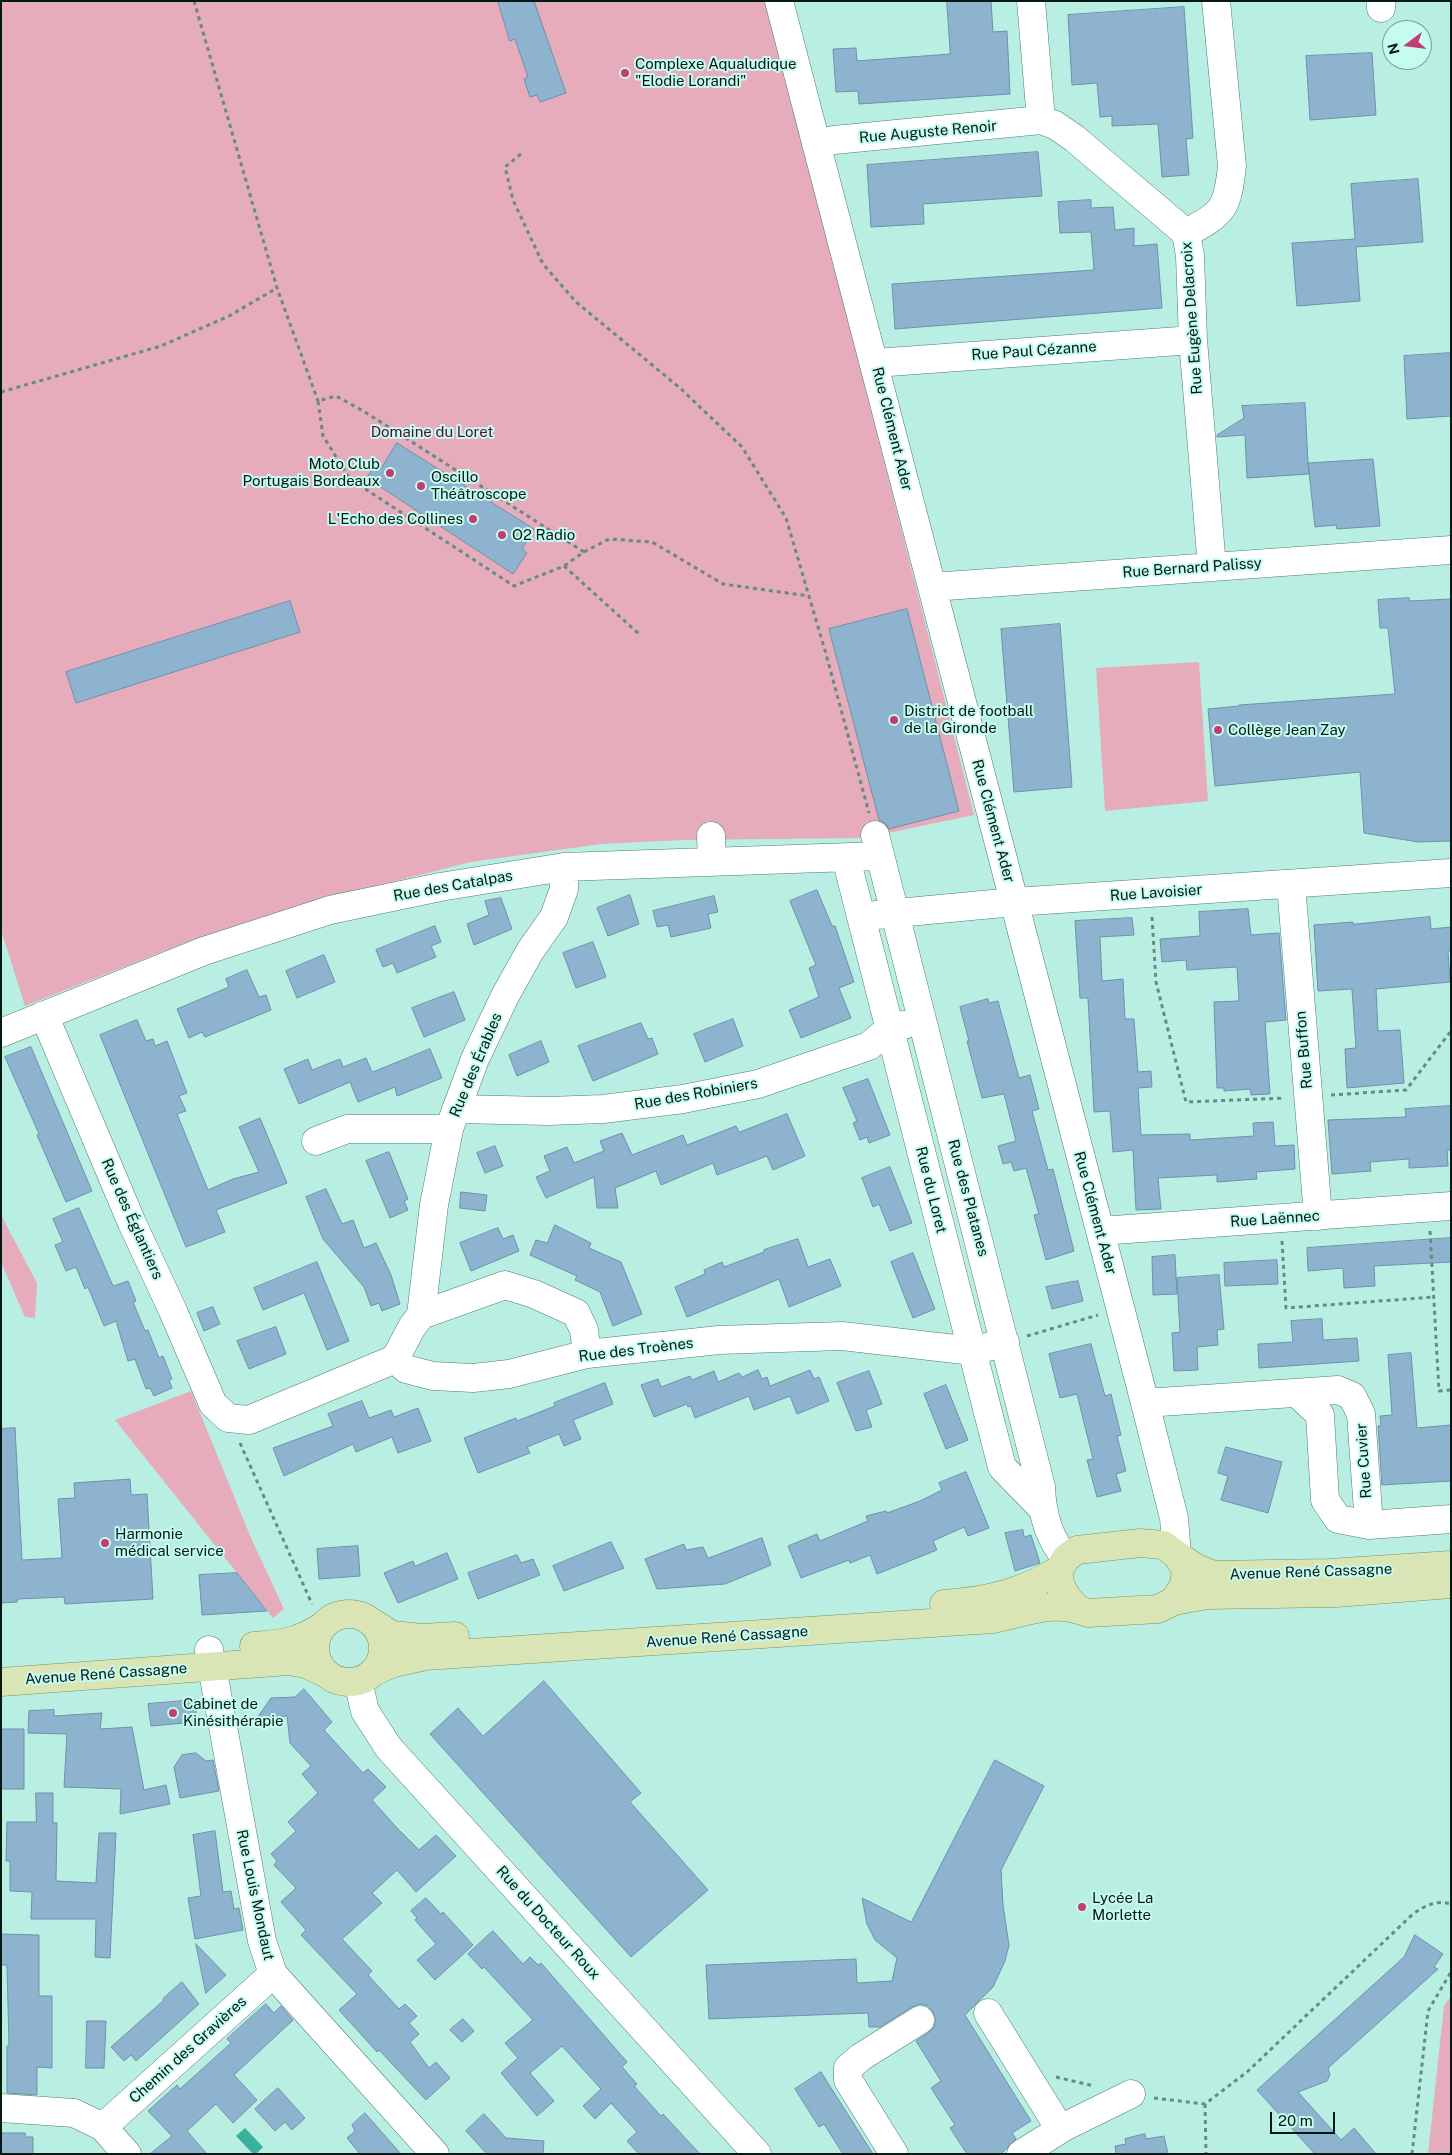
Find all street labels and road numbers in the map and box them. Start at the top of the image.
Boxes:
street label: Rue Auguste Renoir [858,117,998,147]
street label: Rue Eugène Delacroix [1178,241,1206,395]
street label: Rue Paul Cézanne [971,338,1097,364]
street label: Rue Clément Ader [868,365,916,493]
street label: Rue Bernard Palissy [1122,554,1262,582]
street label: Rue Clément Ader [968,757,1018,885]
street label: Rue des Catalpas [392,867,514,905]
street label: Rue Lavoisier [1109,881,1203,905]
street label: Rue des Érables [446,1010,506,1120]
street label: Rue Buffon [1292,1010,1316,1090]
street label: Rue des Robiniers [633,1074,759,1114]
street label: Rue des Platanes [944,1138,992,1258]
street label: Rue du Loret [912,1145,950,1235]
street label: Rue Clément Ader [1070,1149,1120,1277]
street label: Rue des Églantiers [97,1156,167,1282]
street label: Rue Laënnec [1229,1207,1321,1231]
street label: Rue des Troènes [578,1334,694,1366]
street label: Rue Cuvier [1352,1423,1376,1499]
street label: Avenue René Cassagne [1229,1560,1393,1584]
street label: Avenue René Cassagne [645,1622,809,1652]
street label: Avenue René Cassagne [24,1659,188,1689]
street label: Rue Louis Mondaut [232,1828,278,1962]
street label: Rue du Docteur Roux [492,1862,604,1984]
street label: Chemin des Gravières [126,1993,250,2107]

